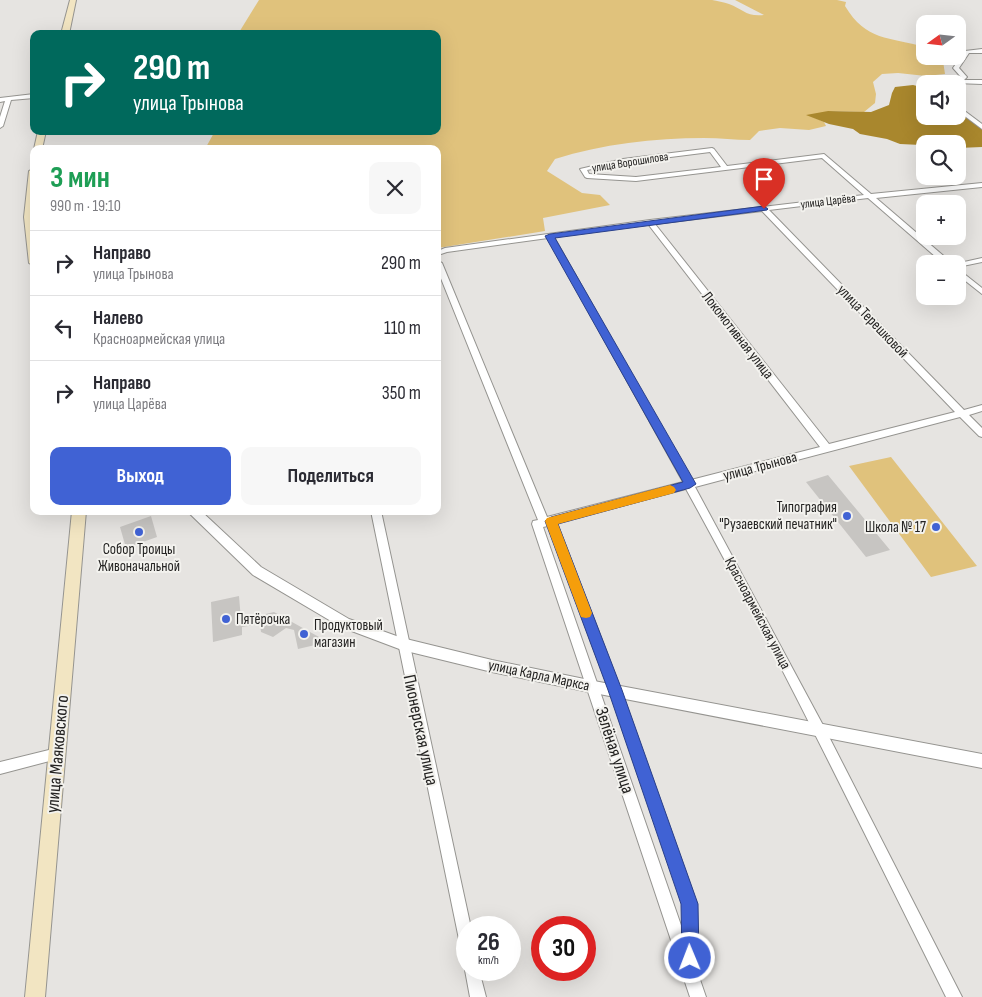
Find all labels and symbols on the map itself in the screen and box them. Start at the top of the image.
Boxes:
north arrow [916,15,966,65]
street label: улица Ворошилова [591,149,670,176]
pin [743,158,785,209]
street label: улица Царёва [800,191,857,212]
street label: улица Терешковой [833,281,912,362]
street label: Локомотивная улица [697,288,778,383]
street label: улица Трынова [721,447,799,485]
place label: Типография "Рузаевский печатник" [719,498,837,534]
marker: Типография "Рузаевский печатник" [841,510,853,522]
place label: Школа № 17 [865,518,926,537]
marker: Школа № 17 [930,521,942,533]
marker: Собор Троицы Живоначальной [133,526,145,538]
place label: Собор Троицы Живоначальной [98,540,180,576]
street label: Красноармейская улица [720,554,795,673]
place label: Пятёрочка [236,610,291,629]
marker: Пятёрочка [220,613,232,625]
place label: Продуктовый магазин [314,616,383,652]
marker: Продуктовый магазин [298,628,310,640]
street label: улица Карла Маркса [487,655,591,696]
street label: Пионерская улица [399,673,443,787]
street label: улица Маяковского [42,694,73,814]
street label: Зелёная улица [591,704,638,796]
speed limit sign: 30 [531,916,596,981]
position arrow [663,931,715,983]

